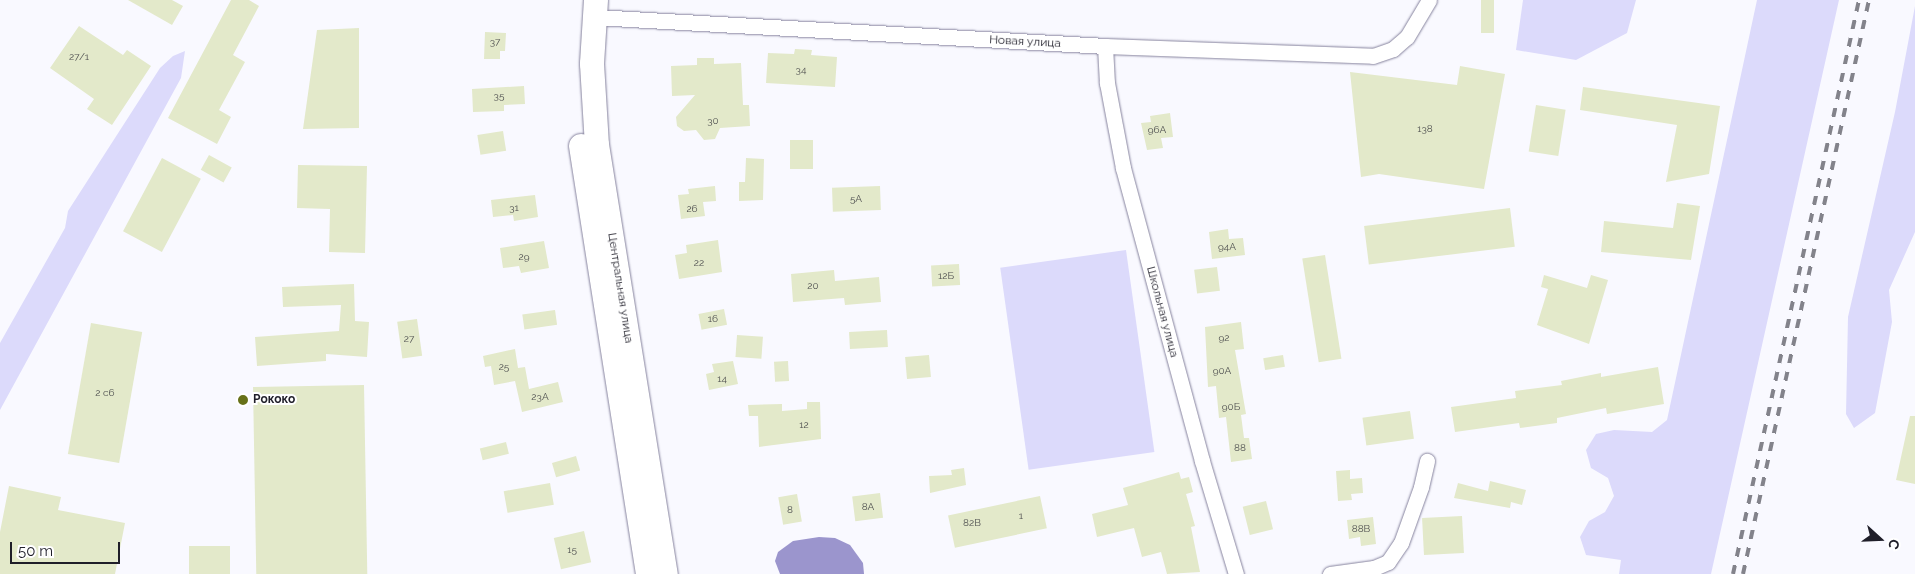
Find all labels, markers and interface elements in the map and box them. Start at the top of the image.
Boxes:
street label: Новая улица [989,33,1061,51]
house number: 37 [490,36,500,48]
house number: 27/1 [69,51,89,63]
house number: 34 [796,64,806,76]
house number: 35 [494,90,504,102]
house number: 30 [707,115,719,127]
house number: 138 [1417,123,1433,135]
house number: 96А [1148,124,1166,136]
house number: 5А [850,193,862,205]
house number: 31 [509,202,519,214]
house number: 26 [686,203,698,215]
street label: Центральная улица [604,232,636,344]
house number: 94А [1218,241,1236,253]
house number: 29 [518,251,530,263]
house number: 22 [694,257,704,269]
street label: Школьная улица [1143,265,1181,359]
house number: 12Б [938,270,954,282]
house number: 20 [807,280,819,292]
house number: 16 [708,313,718,325]
house number: 92 [1218,332,1230,344]
house number: 27 [404,333,414,345]
house number: 25 [499,361,509,373]
house number: 90А [1213,365,1231,377]
house number: 14 [717,373,727,385]
house number: 2 с6 [95,387,115,399]
house number: 23А [531,391,549,403]
place label: Рококо [253,393,295,407]
marker: Рококо [237,394,249,406]
house number: 90Б [1222,401,1240,413]
house number: 12 [799,419,809,431]
house number: 88 [1234,442,1246,454]
house number: 8А [862,501,874,513]
house number: 8 [787,504,793,516]
house number: 1 [1019,510,1023,522]
north arrow [1855,514,1905,564]
house number: 82В [963,517,981,529]
house number: 88В [1352,523,1370,535]
scale bar [12,532,122,564]
text: С [1885,537,1903,551]
text: 50 m [18,542,53,560]
house number: 15 [567,544,577,556]

